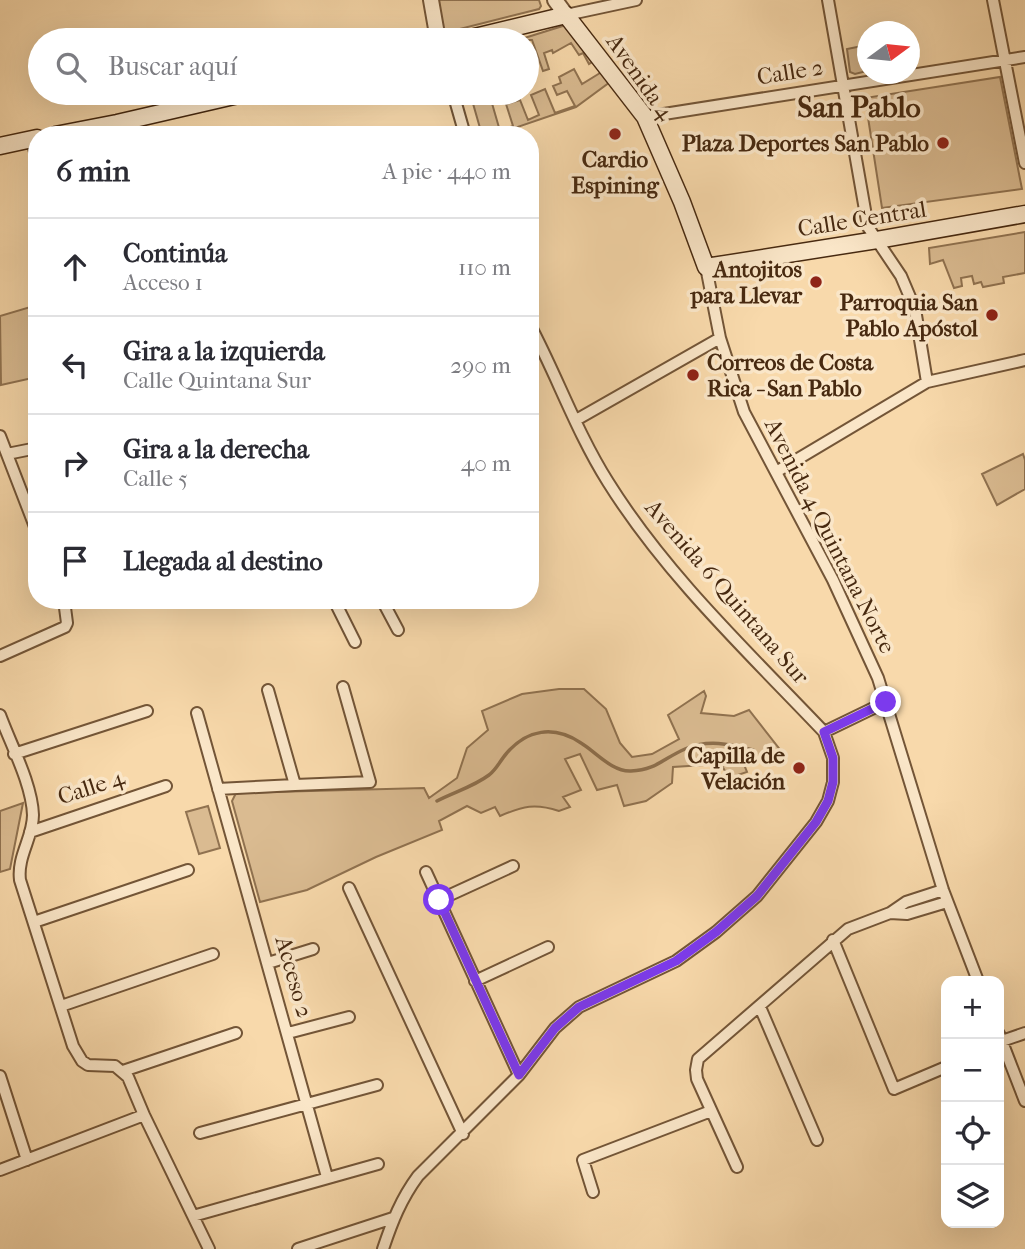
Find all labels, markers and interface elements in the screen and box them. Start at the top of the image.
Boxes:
north arrow [857,21,920,84]
search box [28,28,539,105]
street label: Avenida 4 [600,28,680,126]
icon: search [52,48,90,86]
text: Buscar aquí [108,51,237,82]
street label: Calle 2 [755,53,825,91]
district label: San Pablo [797,90,921,125]
marker: Cardio Espining [607,126,623,142]
place label: Plaza Deportes San Pablo [682,130,929,157]
marker: Plaza Deportes San Pablo [935,135,951,151]
place label: Cardio Espining [571,146,659,199]
text: 6 min [56,154,130,189]
text: A pie · 440 m [382,158,511,185]
street label: Calle Central [796,195,929,243]
text: Continúa [123,238,227,269]
icon: ahead [56,248,94,286]
text: 110 m [458,254,511,281]
place label: Antojitos para Llevar [690,256,803,309]
text: Acceso 1 [123,269,203,296]
marker: Antojitos para Llevar [808,274,824,290]
place label: Parroquia San Pablo Apóstol [839,289,979,342]
marker: Parroquia San Pablo Apóstol [984,307,1000,323]
text: Gira a la izquierda [123,336,325,367]
icon: left [56,346,94,384]
place label: Correos de Costa Rica - San Pablo [707,349,875,402]
text: 290 m [450,352,511,379]
text: Calle Quintana Sur [123,367,311,394]
marker: Correos de Costa Rica - San Pablo [685,367,701,383]
street label: Avenida 4 Quintana Norte [759,413,901,658]
text: Gira a la derecha [123,434,309,465]
icon: right [56,444,94,482]
text: 40 m [461,450,511,477]
text: Calle 5 [123,465,188,492]
street label: Avenida 6 Quintana Sur [639,494,815,690]
icon: arrive [56,542,94,580]
text: Llegada al destino [123,546,323,577]
route end [870,686,901,717]
place label: Capilla de Velación [688,742,786,795]
marker: Capilla de Velación [791,760,807,776]
street label: Calle 4 [54,763,129,810]
route start [423,884,454,915]
street label: Acceso 2 [269,932,319,1021]
map controls [941,976,1004,1228]
button: + [941,976,1004,1039]
button: − [941,1039,1004,1102]
button: locate [941,1102,1004,1165]
button: layers [941,1165,1004,1228]

